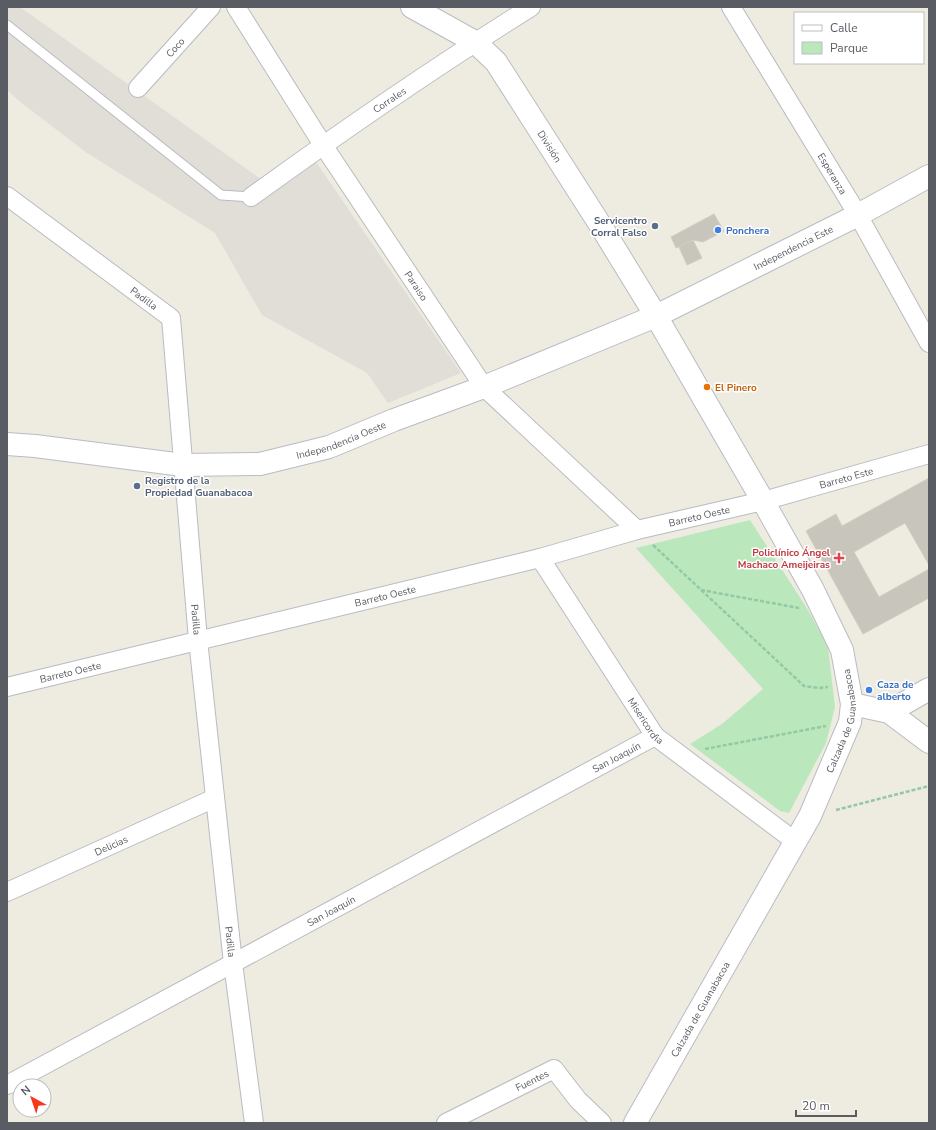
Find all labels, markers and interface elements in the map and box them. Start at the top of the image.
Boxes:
legend [794,12,924,64]
text: Calle [830,20,858,36]
street label: Coco [163,35,188,61]
text: Parque [830,40,868,56]
street label: Corrales [370,84,409,117]
street label: División [534,128,565,165]
street label: Esperanza [814,151,850,197]
place label: Servicentro Corral Falso [591,214,647,240]
marker: Servicentro Corral Falso [650,221,660,231]
street label: Independencia Este [751,223,836,274]
place label: Ponchera [726,224,769,238]
marker: Ponchera [713,225,723,235]
street label: Paraiso [401,269,431,304]
street label: Padilla [127,284,160,314]
place label: El Pinero [715,381,757,395]
marker: El Pinero [702,382,712,392]
street label: Independencia Oeste [295,418,388,463]
street label: Barreto Este [818,464,875,493]
place label: Registro de la Propiedad Guanabacoa [145,474,252,500]
marker: Registro de la Propiedad Guanabacoa [132,481,142,491]
street label: Barreto Oeste [667,503,731,531]
place label: Policlínico Ángel Machaco Ameijeiras [738,546,831,572]
marker: Policlínico Ángel Machaco Ameijeiras [833,552,845,564]
street label: Barreto Oeste [353,582,417,611]
street label: Padilla [187,604,204,636]
street label: Barreto Oeste [38,659,103,687]
street label: Calzada de Guanabacoa [823,668,860,775]
place label: Caza de alberto [877,678,914,704]
marker: Caza de alberto [864,685,874,695]
street label: Misericordia [624,695,666,748]
street label: San Joaquín [590,739,644,777]
street label: Delicias [92,832,130,860]
street label: San Joaquín [305,893,358,930]
street label: Padilla [221,926,238,958]
street label: Calzada de Guanabacoa [668,959,734,1060]
street label: Fuentes [513,1067,552,1095]
north arrow [12,1078,52,1118]
text: N [18,1082,34,1099]
scale bar [796,1092,856,1118]
text: 20 m [802,1098,830,1114]

